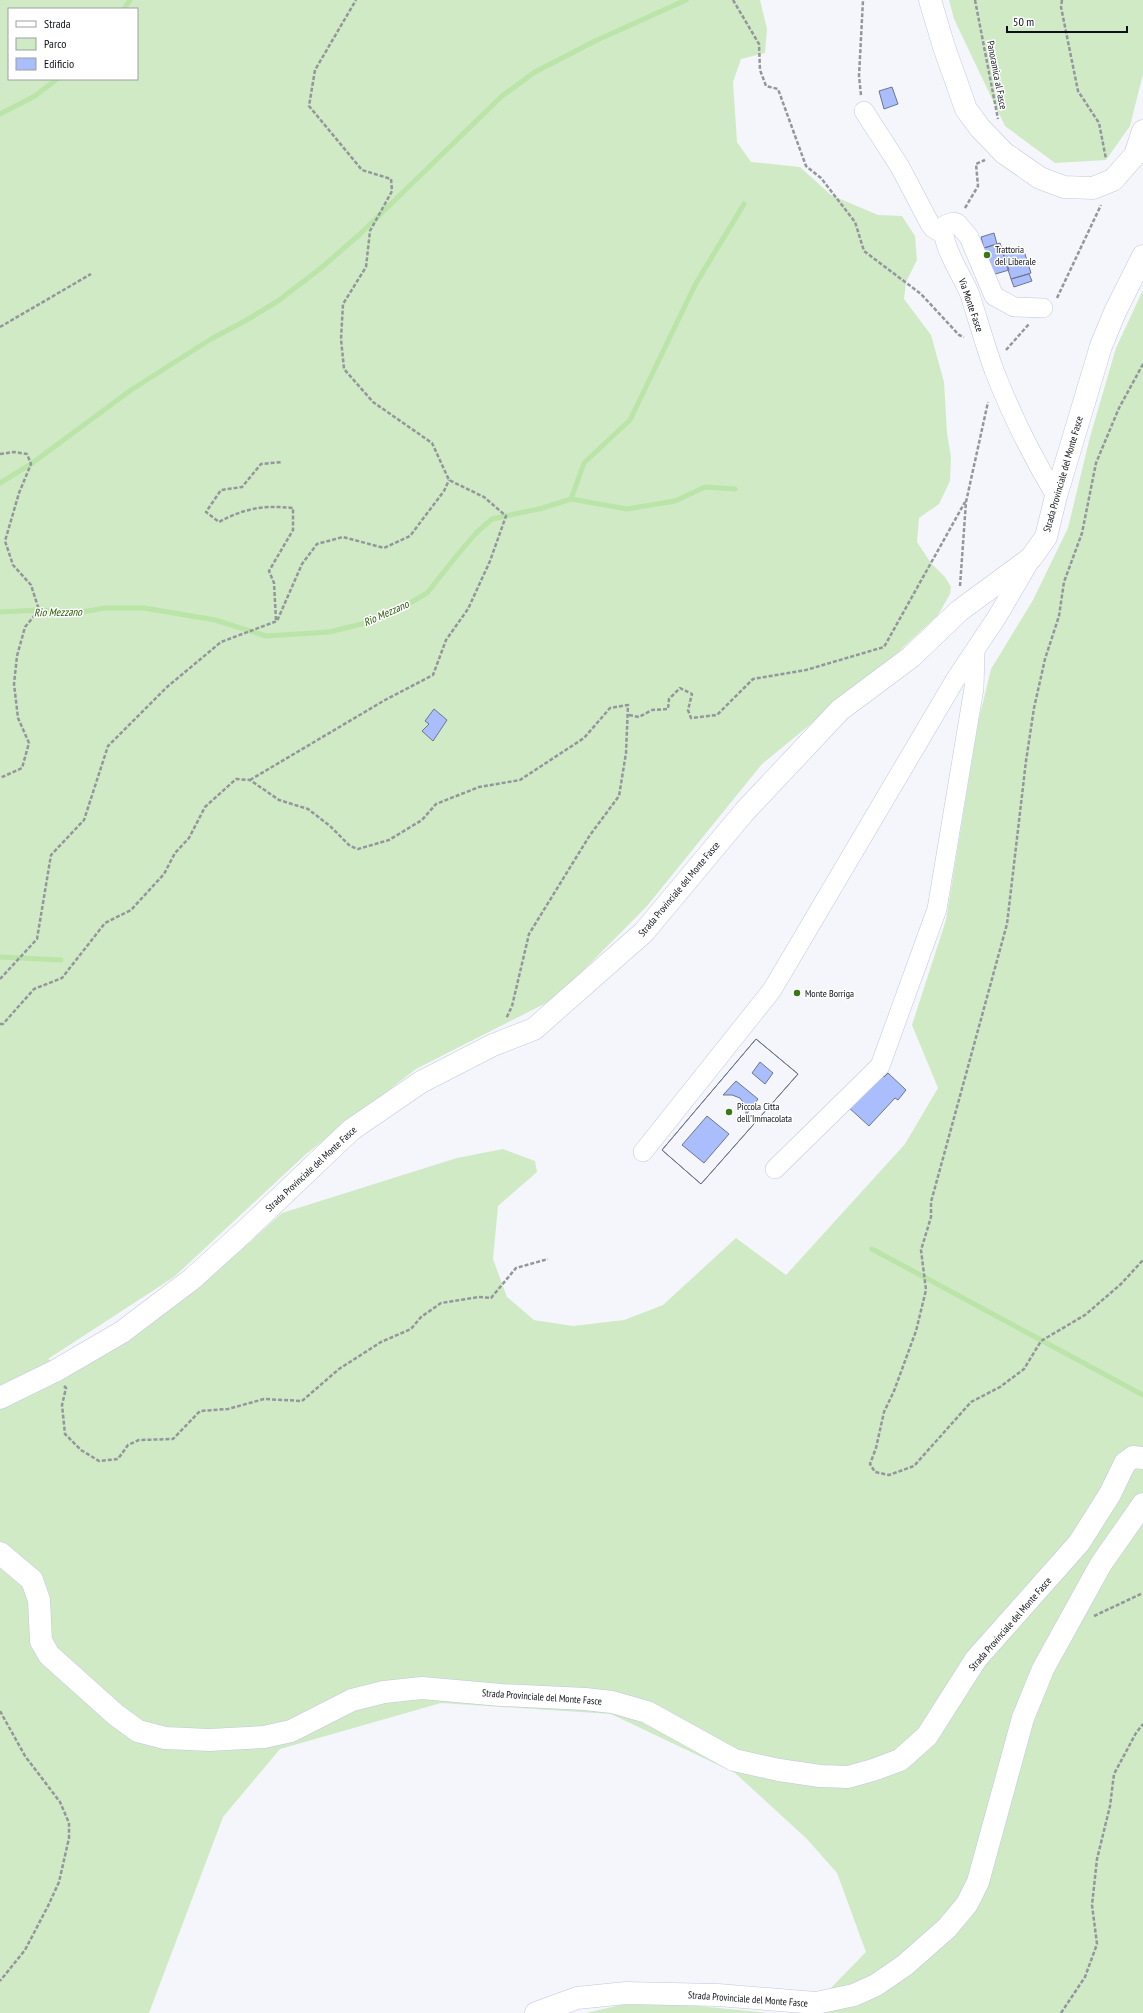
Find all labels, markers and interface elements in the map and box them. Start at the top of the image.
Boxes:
legend [8,8,138,80]
scale bar [1007,8,1127,34]
text: 50 m [1013,14,1034,29]
text: Strada [44,16,71,31]
text: Parco [44,36,66,51]
street label: Panoramica al Fasce [984,40,1010,110]
text: Edificio [44,56,74,71]
place label: Trattoria del Liberale [995,243,1036,268]
marker: Trattoria del Liberale [982,250,992,260]
street label: Via Monte Fasce [955,275,986,334]
street label: Strada Provinciale del Monte Fasce [1040,414,1086,534]
water label: Rio Mezzano [361,596,412,629]
water label: Rio Mezzano [34,605,83,619]
street label: Strada Provinciale del Monte Fasce [635,839,723,939]
place label: Monte Borriga [805,987,854,1000]
marker: Monte Borriga [792,988,802,998]
place label: Piccola Citta dell'Immacolata [737,1100,792,1125]
marker: Piccola Citta dell'Immacolata [724,1107,734,1117]
street label: Strada Provinciale del Monte Fasce [263,1123,359,1215]
street label: Strada Provinciale del Monte Fasce [966,1574,1054,1674]
street label: Strada Provinciale del Monte Fasce [482,1686,602,1708]
street label: Strada Provinciale del Monte Fasce [688,1988,808,2010]

